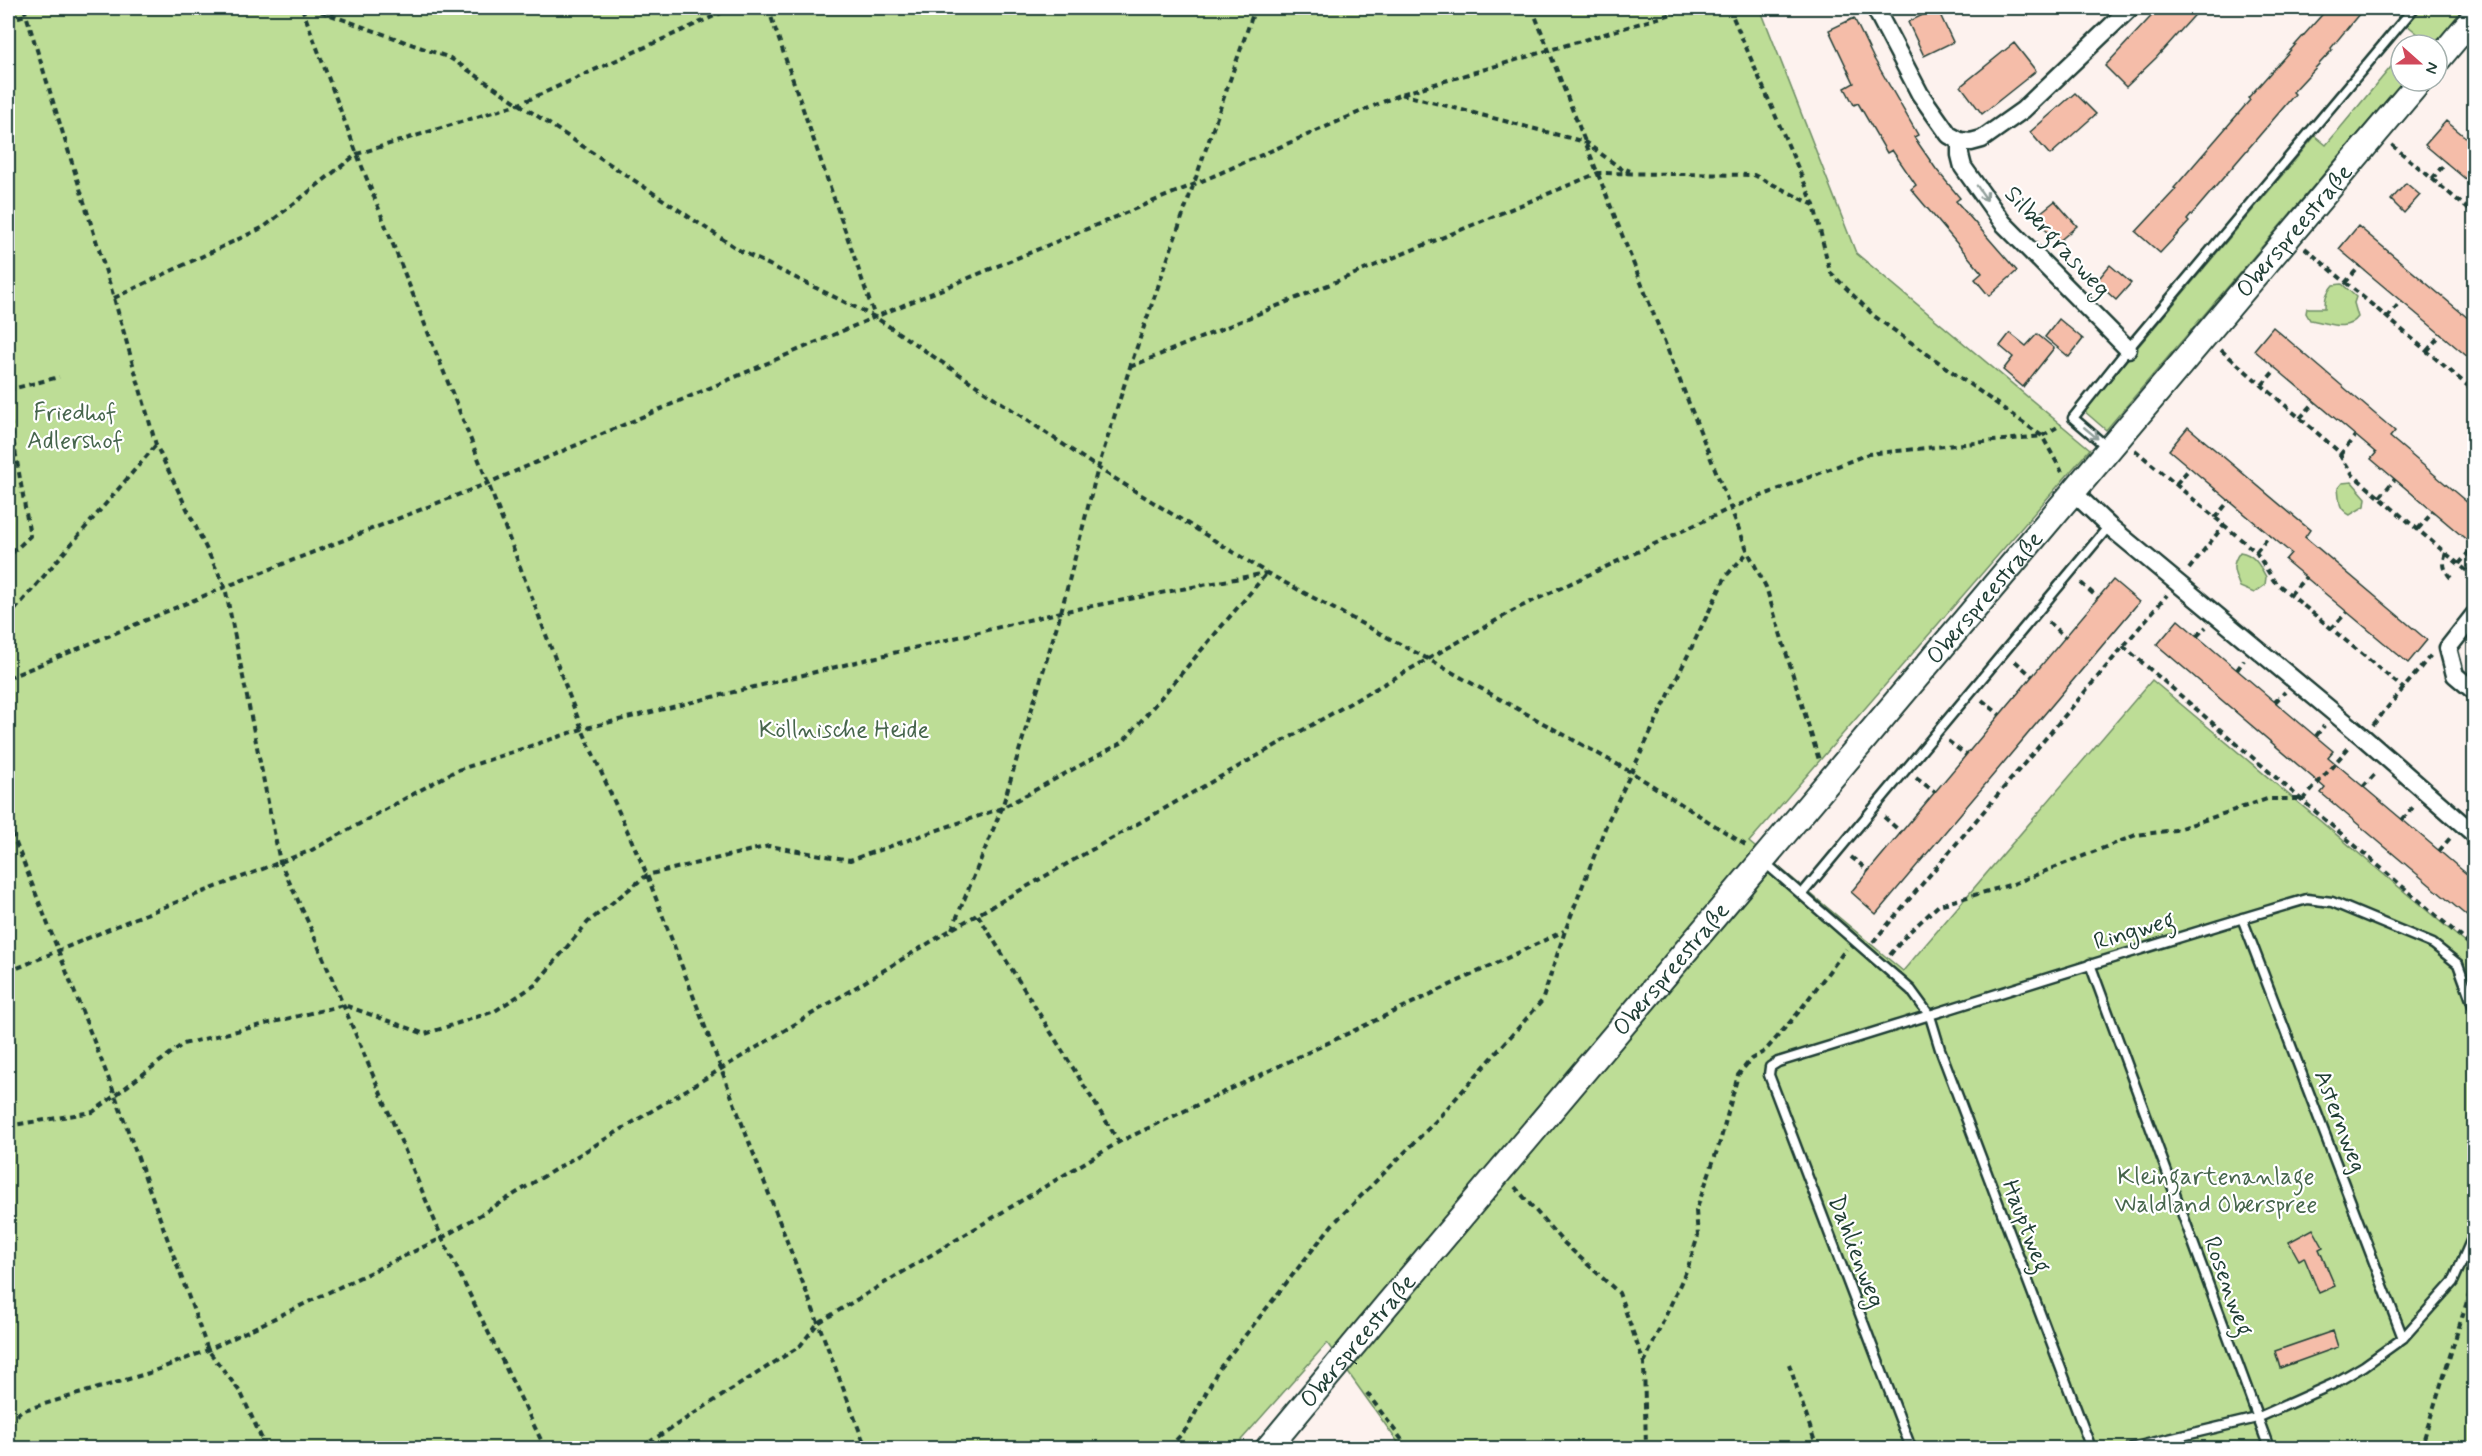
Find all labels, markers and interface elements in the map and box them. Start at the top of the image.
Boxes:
north arrow [2389,33,2449,93]
text: N [2420,59,2443,77]
street label: Oberspreestraße [2230,158,2360,305]
street label: Silbergrasweg [1995,179,2117,307]
one-way arrow [1976,184,1988,200]
park label: Friedhof Adlershof [27,398,123,457]
one-way arrow [2083,427,2099,440]
street label: Oberspreestraße [1920,525,2051,672]
park label: Köllnische Heide [759,715,930,746]
street label: Oberspreestraße [1607,896,1737,1043]
street label: Ringweg [2090,904,2180,961]
street label: Asternweg [2306,1066,2373,1177]
park label: Kleingartenanlage Waldland Oberspree [2115,1162,2317,1221]
street label: Hauptweg [1991,1176,2058,1279]
street label: Dahlienweg [1818,1191,1891,1313]
street label: Rosenweg [2192,1232,2260,1342]
street label: Oberspreestraße [1294,1268,1424,1415]

